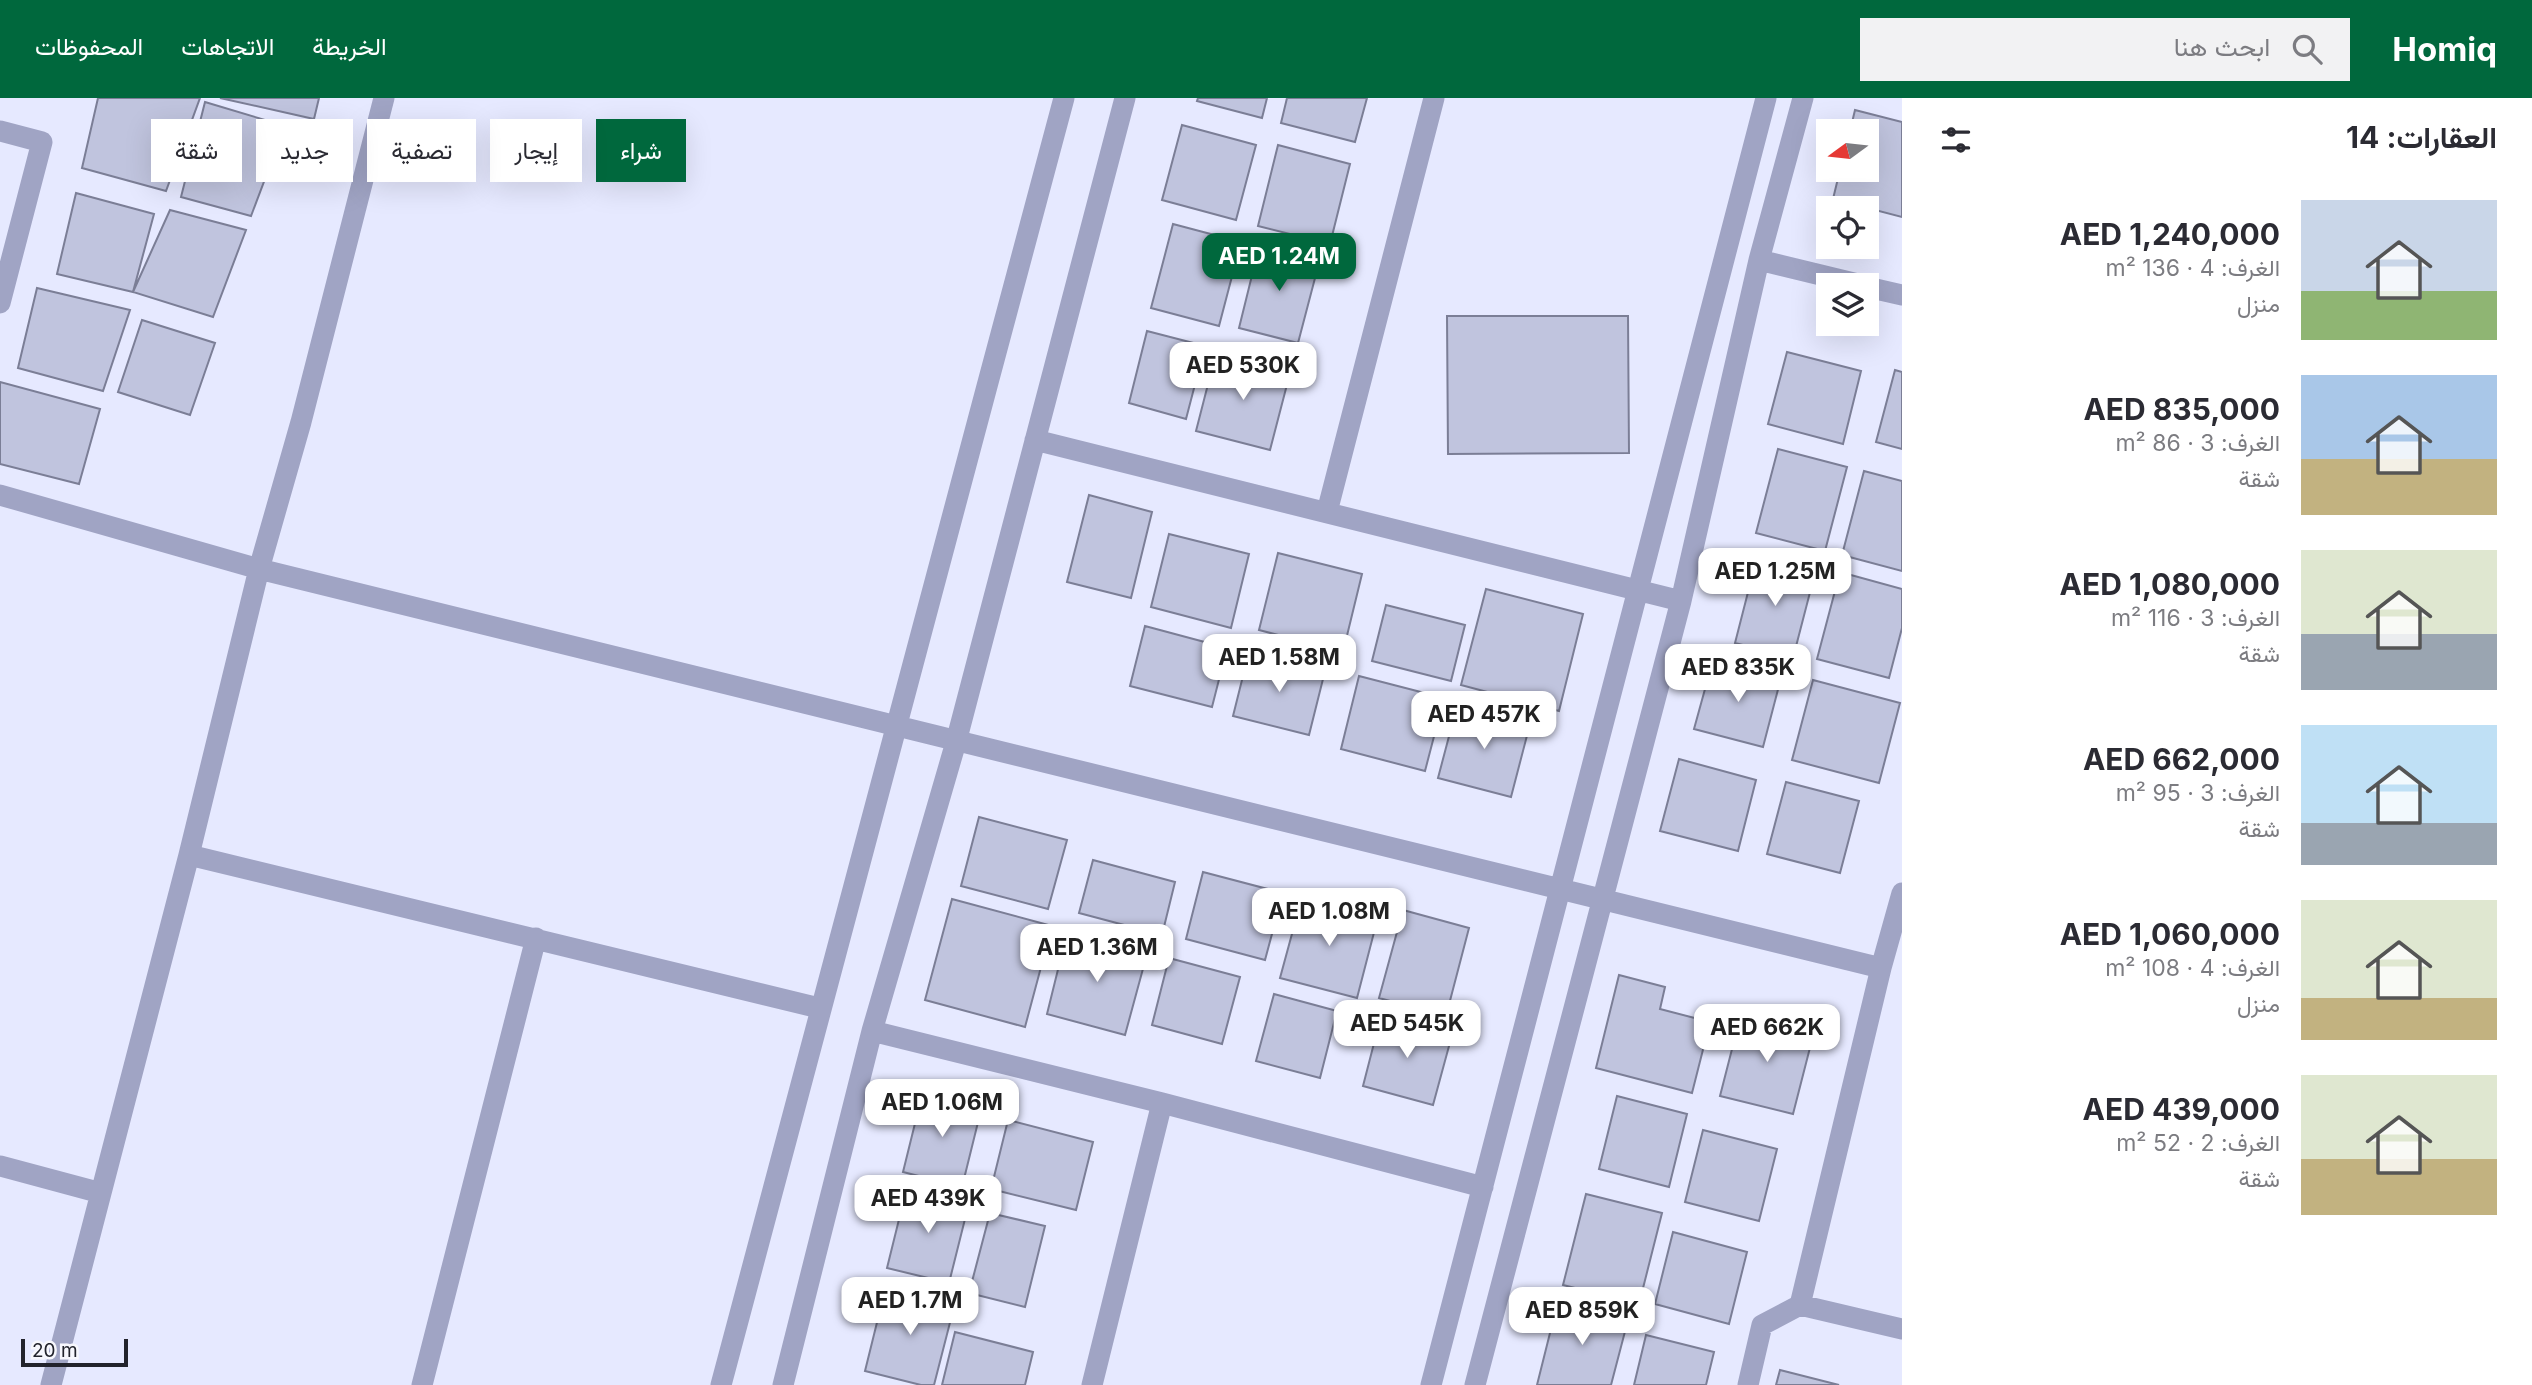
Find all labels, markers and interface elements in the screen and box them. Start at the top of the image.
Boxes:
search box [1860,18,2350,81]
text: Homiq [2392,29,2497,69]
icon: search [2288,30,2326,68]
text: ابحث هنا [2174,31,2270,62]
text: المحفوظات [35,32,143,61]
text: الاتجاهات [181,32,274,61]
text: الخريطة [312,32,387,61]
chip: شقة [151,119,242,182]
chip: جديد [256,119,353,182]
chip: تصفية [367,119,476,182]
chip: إيجار [490,119,582,182]
chip: شراء [596,119,686,182]
north arrow [1816,119,1880,182]
map controls [1816,119,1879,336]
text: العقارات: 14 [2346,119,2497,155]
icon: filters [1937,121,1975,159]
button: locate [1816,196,1879,259]
text: AED 1,240,000 [2060,216,2280,252]
icon: home [2357,228,2441,312]
pin: AED 1.24M [1199,234,1359,293]
text: AED 1.24M [1218,242,1340,270]
text: الغرف: 4 · 136 m² [2105,254,2280,282]
button: layers [1816,273,1879,336]
text: منزل [2237,290,2280,318]
pin: AED 530K [1171,342,1315,402]
text: AED 530K [1186,351,1300,379]
text: AED 835,000 [2083,391,2280,427]
icon: home [2357,403,2441,487]
text: الغرف: 3 · 86 m² [2115,429,2280,457]
text: شقة [2238,465,2280,493]
pin: AED 1.25M [1695,548,1855,608]
text: AED 1.25M [1714,557,1836,585]
text: AED 1,080,000 [2060,566,2280,602]
icon: home [2357,578,2441,662]
text: الغرف: 3 · 116 m² [2111,604,2280,632]
pin: AED 1.58M [1199,634,1359,694]
text: شقة [2238,640,2280,668]
text: AED 1.58M [1218,643,1340,671]
pin: AED 835K [1666,644,1810,704]
text: AED 835K [1681,653,1795,681]
pin: AED 457K [1412,692,1556,751]
text: AED 457K [1427,700,1541,728]
text: AED 662,000 [2083,741,2280,777]
icon: home [2357,753,2441,837]
text: الغرف: 3 · 95 m² [2116,779,2280,807]
text: شقة [2238,815,2280,843]
pin: AED 1.08M [1249,888,1409,948]
text: AED 1.08M [1268,897,1390,925]
text: AED 1,060,000 [2060,916,2280,952]
pin: AED 1.36M [1017,924,1177,984]
icon: home [2357,928,2441,1012]
text: AED 1.36M [1036,933,1158,961]
text: الغرف: 4 · 108 m² [2105,954,2280,982]
text: منزل [2237,990,2280,1018]
pin: AED 545K [1335,1000,1479,1060]
pin: AED 662K [1695,1004,1839,1064]
text: AED 545K [1350,1009,1464,1037]
text: AED 662K [1710,1013,1824,1041]
pin: AED 1.06M [862,1080,1022,1139]
text: AED 1.06M [881,1088,1003,1116]
text: AED 439,000 [2083,1091,2280,1127]
icon: home [2357,1103,2441,1187]
text: الغرف: 2 · 52 m² [2116,1129,2280,1157]
text: شقة [2238,1165,2280,1193]
pin: AED 439K [856,1176,1000,1235]
text: AED 439K [870,1184,986,1212]
pin: AED 1.7M [838,1278,982,1337]
text: AED 1.7M [857,1286,963,1314]
pin: AED 859K [1510,1288,1654,1347]
text: AED 859K [1525,1296,1639,1324]
scale bar [21,1336,128,1368]
text: 20 m [32,1339,78,1362]

